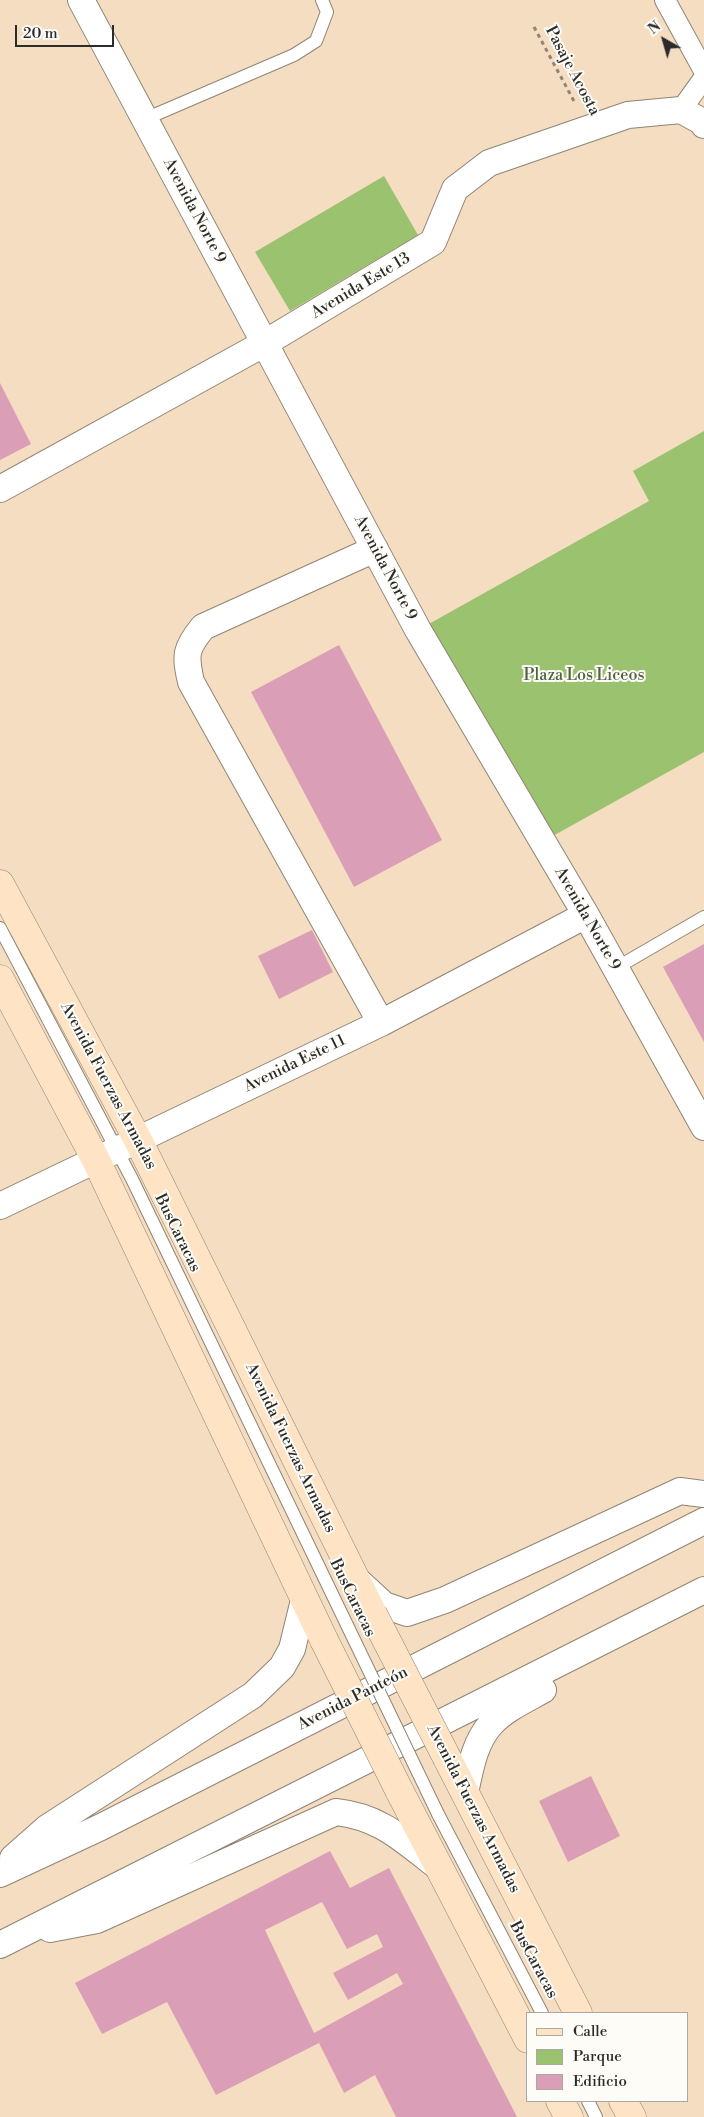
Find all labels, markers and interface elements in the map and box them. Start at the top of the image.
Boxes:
scale bar [18,15,116,47]
north arrow [639,15,689,65]
text: N [645,18,665,39]
street label: Pasaje Acosta [540,23,604,119]
text: 20 m [23,24,58,43]
street label: Avenida Norte 9 [158,155,230,267]
street label: Avenida Este 13 [308,249,414,323]
street label: Avenida Norte 9 [349,512,421,624]
park label: Plaza Los Liceos [524,666,644,686]
street label: Avenida Norte 9 [550,864,624,974]
street label: Avenida Fuerzas Armadas [56,999,160,1173]
street label: Avenida Este 11 [241,1031,349,1097]
street label: BusCaracas [150,1191,204,1275]
street label: Avenida Fuerzas Armadas [241,1360,339,1536]
street label: BusCaracas [325,1556,379,1640]
street label: Avenida Panteón [295,1663,411,1735]
street label: Avenida Fuerzas Armadas [422,1722,524,1896]
street label: BusCaracas [505,1918,561,2002]
legend [526,2012,689,2102]
text: Calle [573,2022,607,2041]
text: Parque [573,2047,622,2066]
text: Edificio [573,2072,627,2091]

